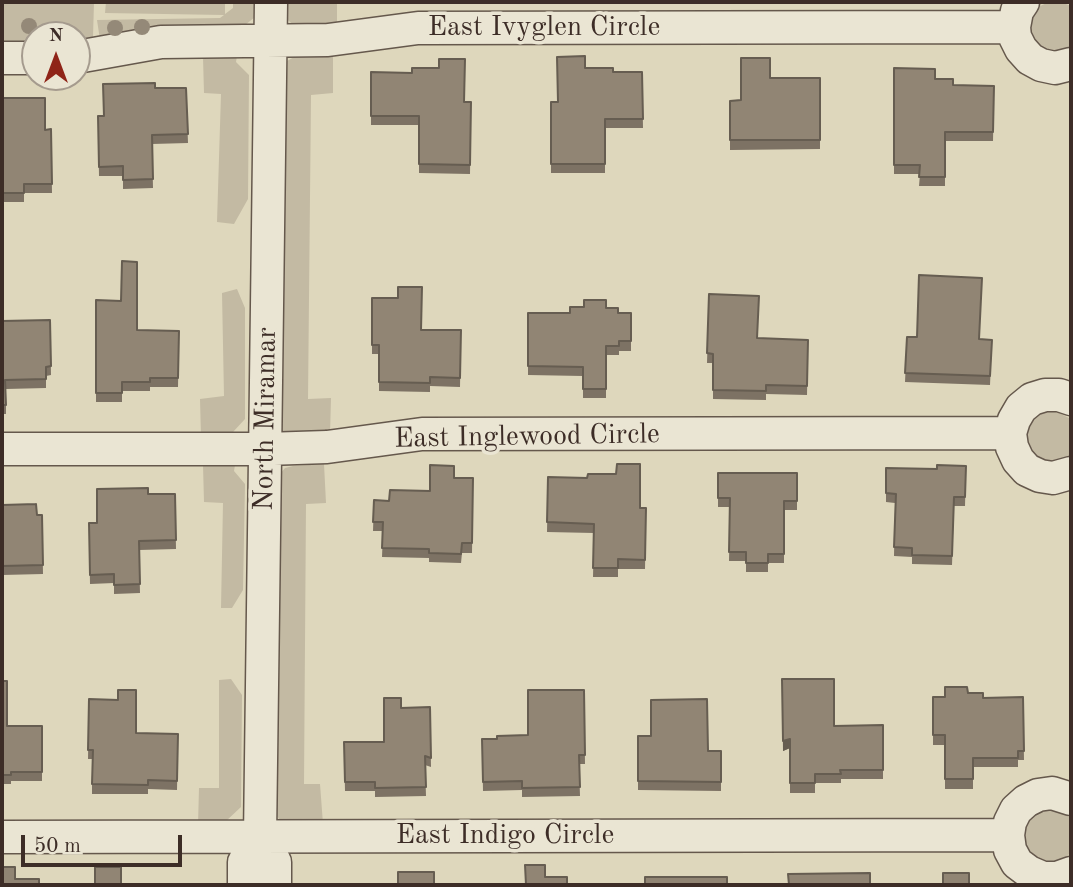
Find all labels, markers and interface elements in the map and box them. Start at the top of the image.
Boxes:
street label: East Ivyglen Circle [428,11,660,45]
north arrow [21,21,91,91]
text: N [49,27,63,46]
street label: North Miramar [248,327,284,511]
street label: East Inglewood Circle [394,418,660,456]
street label: East Indigo Circle [396,819,614,853]
scale bar [24,820,186,864]
text: 50 m [34,836,81,857]

